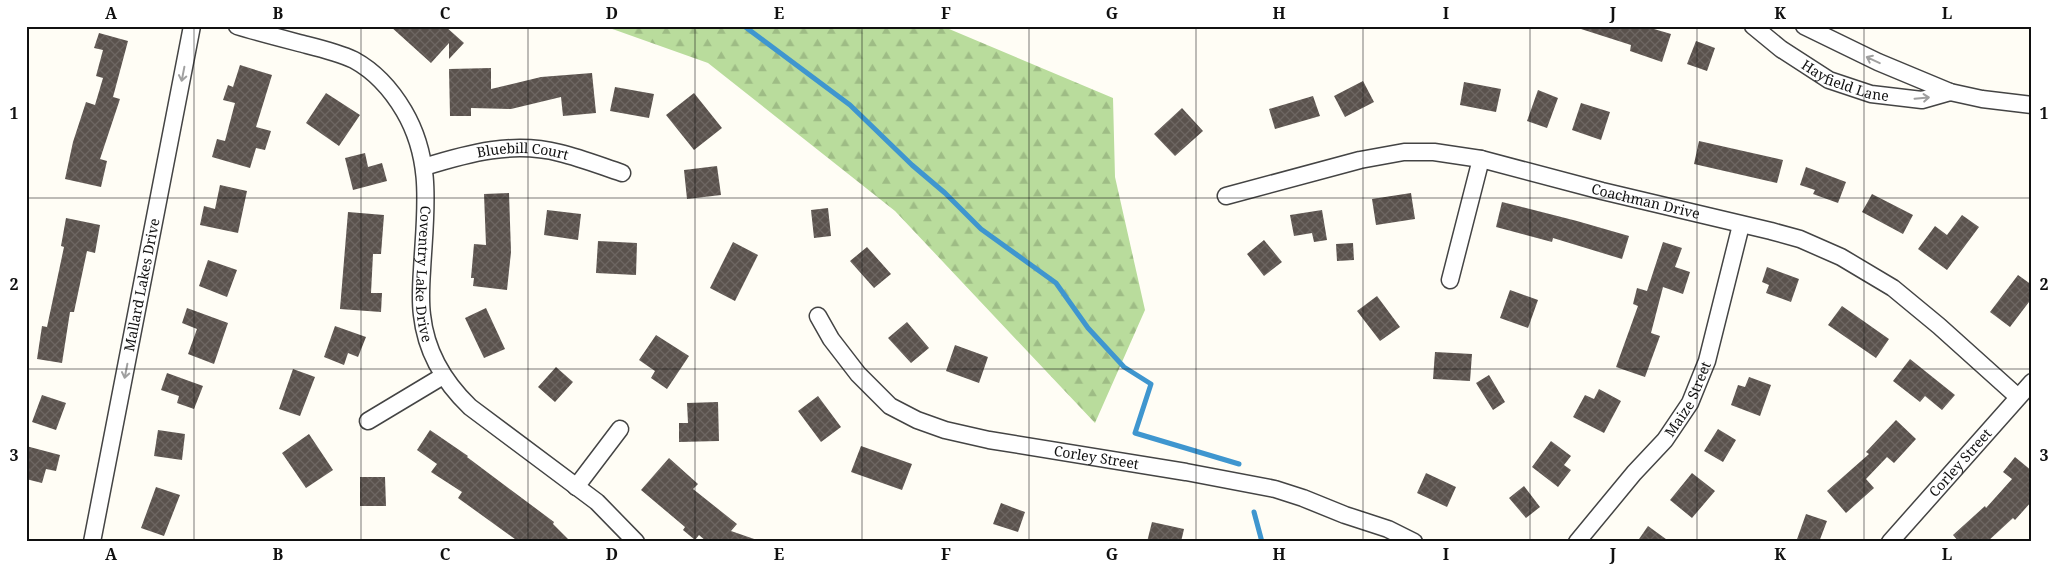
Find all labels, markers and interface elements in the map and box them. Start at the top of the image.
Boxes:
text: A [105,2,118,24]
text: B [273,2,284,24]
text: C [440,2,451,24]
text: D [606,2,618,24]
text: E [774,2,784,24]
text: F [941,2,951,24]
text: G [1106,2,1118,24]
text: H [1272,2,1286,24]
text: I [1443,2,1449,24]
text: J [1609,2,1617,24]
text: K [1774,2,1786,24]
text: L [1942,2,1952,24]
one-way arrow [1866,54,1881,64]
street label: Hayfield Lane [1798,55,1890,105]
one-way arrow [178,66,188,82]
one-way arrow [1914,93,1930,103]
text: 1 [9,102,19,124]
text: 1 [2039,102,2049,124]
street label: Bluebill Court [475,138,571,164]
street label: Coachman Drive [1589,179,1702,223]
street label: Coventry Lake Drive [412,205,437,344]
street label: Mallard Lakes Drive [119,216,164,353]
text: 2 [9,273,19,295]
text: 2 [2039,273,2049,295]
street label: Maize Street [1660,358,1715,440]
one-way arrow [120,363,130,379]
street label: Corley Street [1924,424,1996,501]
street label: Corley Street [1053,441,1140,473]
text: 3 [9,444,19,466]
text: 3 [2039,444,2049,466]
text: A [105,543,118,565]
text: B [273,543,284,565]
text: C [440,543,451,565]
text: D [606,543,618,565]
text: E [774,543,784,565]
text: F [941,543,951,565]
text: G [1106,543,1118,565]
text: H [1272,543,1286,565]
text: I [1443,543,1449,565]
text: J [1609,543,1617,565]
text: K [1774,543,1786,565]
text: L [1942,543,1952,565]

